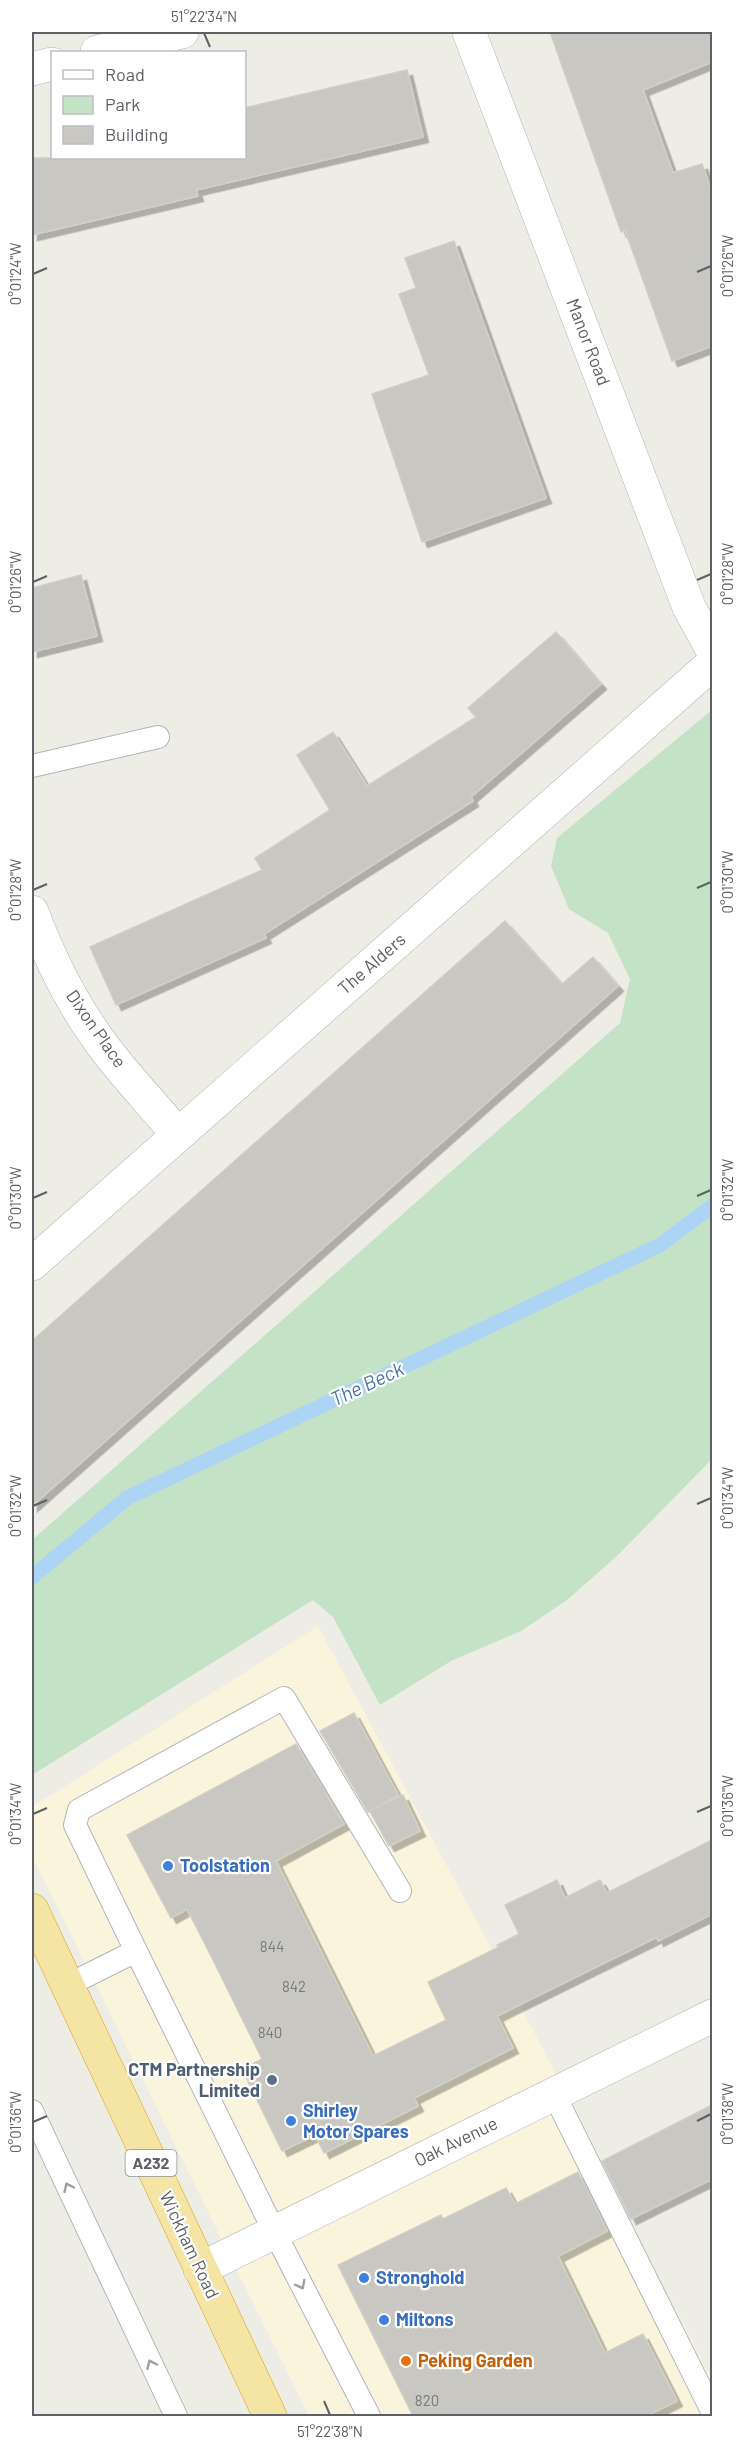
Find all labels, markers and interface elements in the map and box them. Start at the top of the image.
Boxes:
text: 51°22'34"N [171,7,237,25]
legend [51,51,246,159]
text: Road [105,63,145,85]
text: Park [105,93,140,115]
text: Building [105,123,168,145]
text: 0°01'26"W [718,235,736,297]
text: 0°01'24"W [6,243,24,305]
street label: Manor Road [562,295,616,388]
text: 0°01'28"W [718,543,736,605]
text: 0°01'26"W [6,551,24,613]
text: 0°01'30"W [718,851,736,913]
text: 0°01'28"W [6,859,24,921]
street label: The Alders [333,928,410,999]
street label: Dixon Place [62,985,132,1072]
text: 0°01'32"W [718,1159,736,1221]
text: 0°01'30"W [6,1167,24,1229]
water label: The Beck [326,1356,407,1410]
text: 0°01'34"W [718,1467,736,1529]
text: 0°01'32"W [6,1475,24,1537]
text: 0°01'36"W [718,1775,736,1837]
text: 0°01'34"W [6,1783,24,1845]
place label: Toolstation [180,1854,270,1876]
marker: Toolstation [161,1859,175,1873]
house number: 844 [260,1937,284,1955]
house number: 842 [282,1977,306,1995]
house number: 840 [258,2023,282,2041]
place label: CTM Partnership Limited [128,2058,260,2101]
marker: CTM Partnership Limited [265,2073,279,2087]
text: 0°01'38"W [718,2083,736,2145]
text: 0°01'36"W [6,2091,24,2153]
place label: Shirley Motor Spares [303,2099,409,2142]
street label: Oak Avenue [410,2111,501,2171]
marker: Shirley Motor Spares [284,2114,298,2128]
road number: A232 [126,2150,176,2176]
one-way arrow [63,2183,75,2194]
street label: Wickham Road [155,2187,224,2302]
place label: Stronghold [376,2266,465,2288]
marker: Stronghold [357,2271,371,2285]
one-way arrow [294,2278,305,2289]
place label: Miltons [396,2308,453,2330]
marker: Miltons [377,2313,391,2327]
place label: Peking Garden [418,2349,533,2371]
marker: Peking Garden [399,2354,413,2368]
one-way arrow [147,2359,159,2370]
house number: 820 [415,2391,439,2409]
text: 51°22'38"N [297,2422,363,2440]

